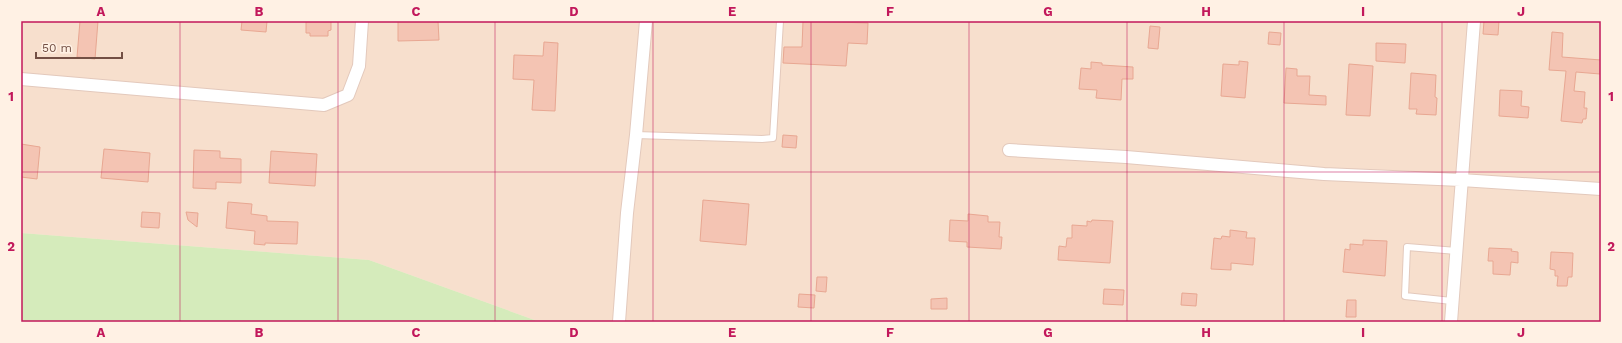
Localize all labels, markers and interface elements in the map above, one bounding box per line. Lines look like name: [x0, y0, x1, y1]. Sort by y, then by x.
text: A: [97, 4, 106, 19]
text: B: [255, 4, 264, 19]
text: C: [412, 4, 421, 19]
text: D: [569, 4, 579, 19]
text: E: [728, 4, 736, 19]
text: F: [886, 4, 894, 19]
text: G: [1043, 4, 1053, 19]
text: H: [1201, 4, 1211, 19]
text: I: [1361, 4, 1365, 19]
text: J: [1517, 4, 1525, 19]
scale bar: [36, 34, 122, 60]
text: 50 m: [42, 41, 72, 55]
text: 1: [8, 89, 14, 104]
text: 1: [1608, 89, 1614, 104]
text: 2: [7, 239, 15, 254]
text: 2: [1607, 239, 1615, 254]
text: A: [97, 325, 106, 340]
text: B: [255, 325, 264, 340]
text: C: [412, 325, 421, 340]
text: D: [569, 325, 579, 340]
text: E: [728, 325, 736, 340]
text: F: [886, 325, 894, 340]
text: G: [1043, 325, 1053, 340]
text: H: [1201, 325, 1211, 340]
text: I: [1361, 325, 1365, 340]
text: J: [1517, 325, 1525, 340]

